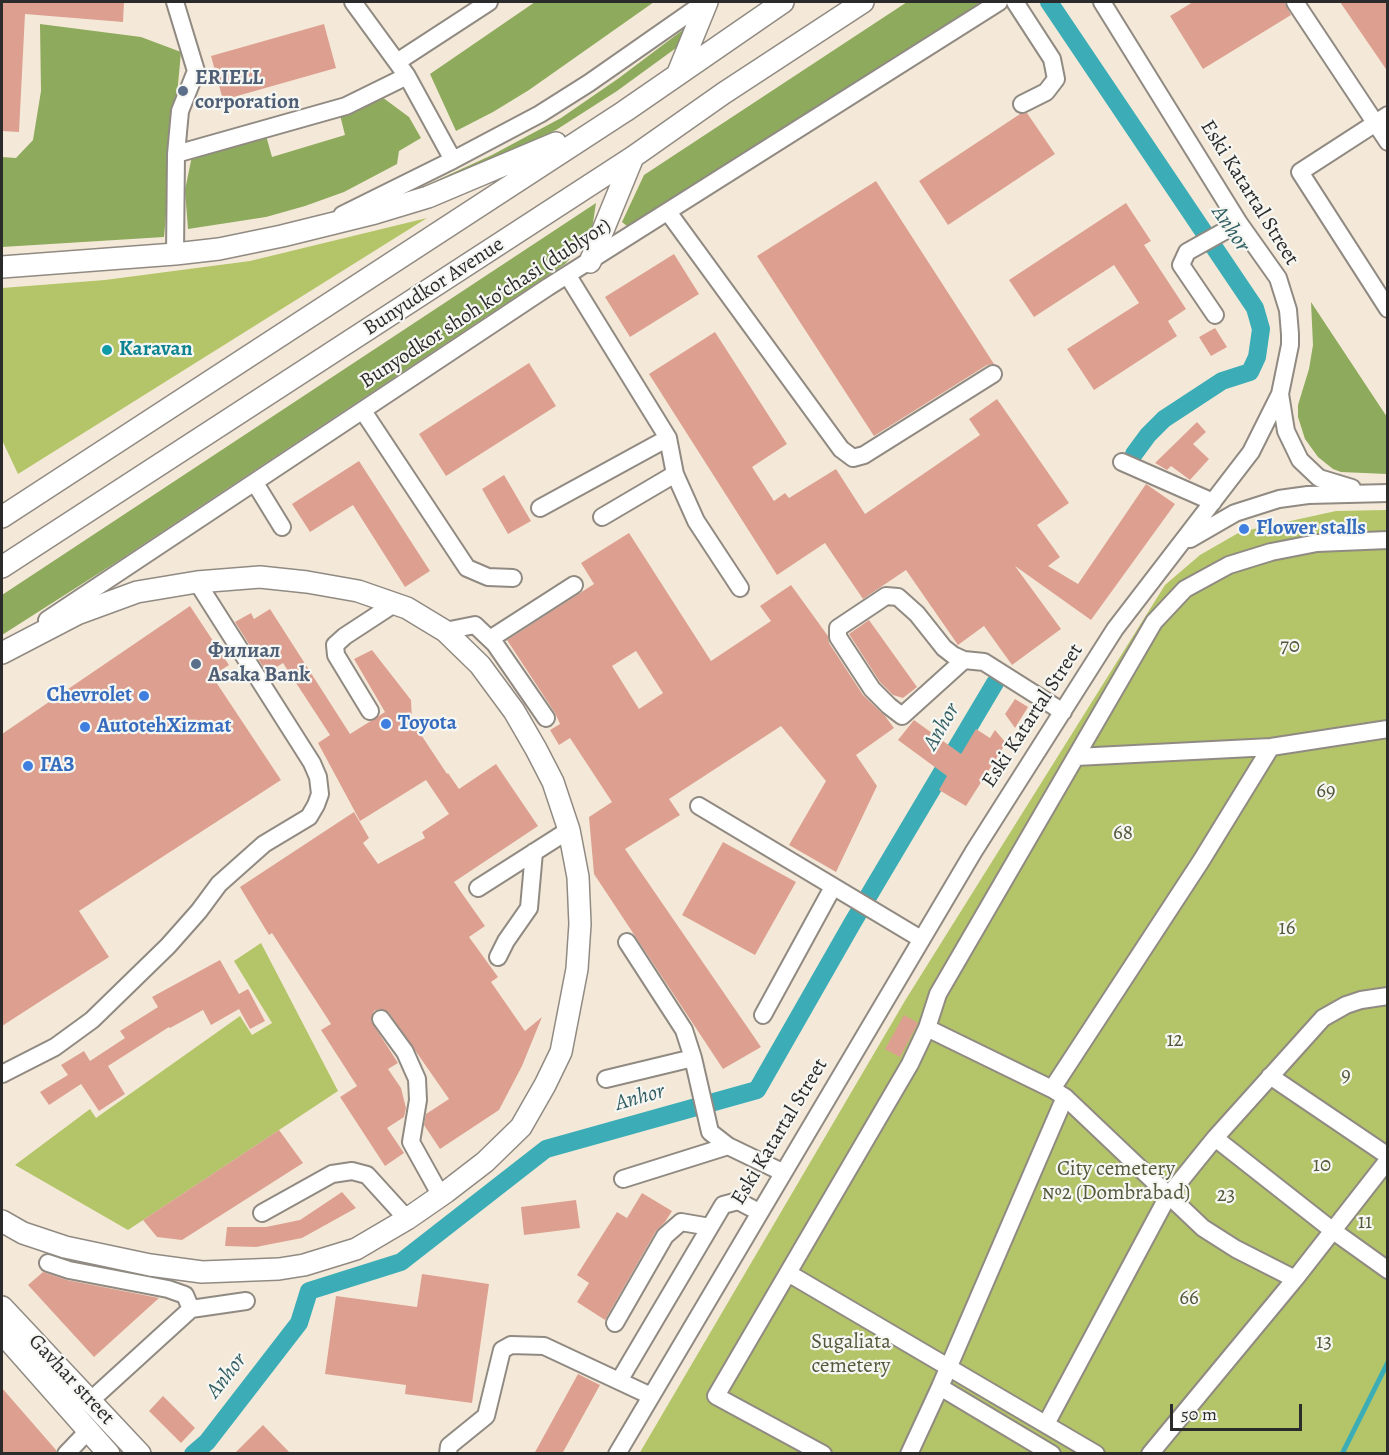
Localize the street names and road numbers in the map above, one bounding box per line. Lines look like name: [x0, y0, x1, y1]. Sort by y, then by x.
street label: Eski Katartal Street: [1194, 116, 1304, 270]
street label: Bunyodkor shoh koʻchasi (dublyor): [356, 213, 616, 395]
street label: Bunyudkor Avenue: [359, 232, 509, 342]
street label: Eski Katartal Street: [977, 639, 1089, 793]
street label: Eski Katartal Street: [726, 1054, 834, 1210]
street label: Gavhar street: [23, 1329, 119, 1431]

